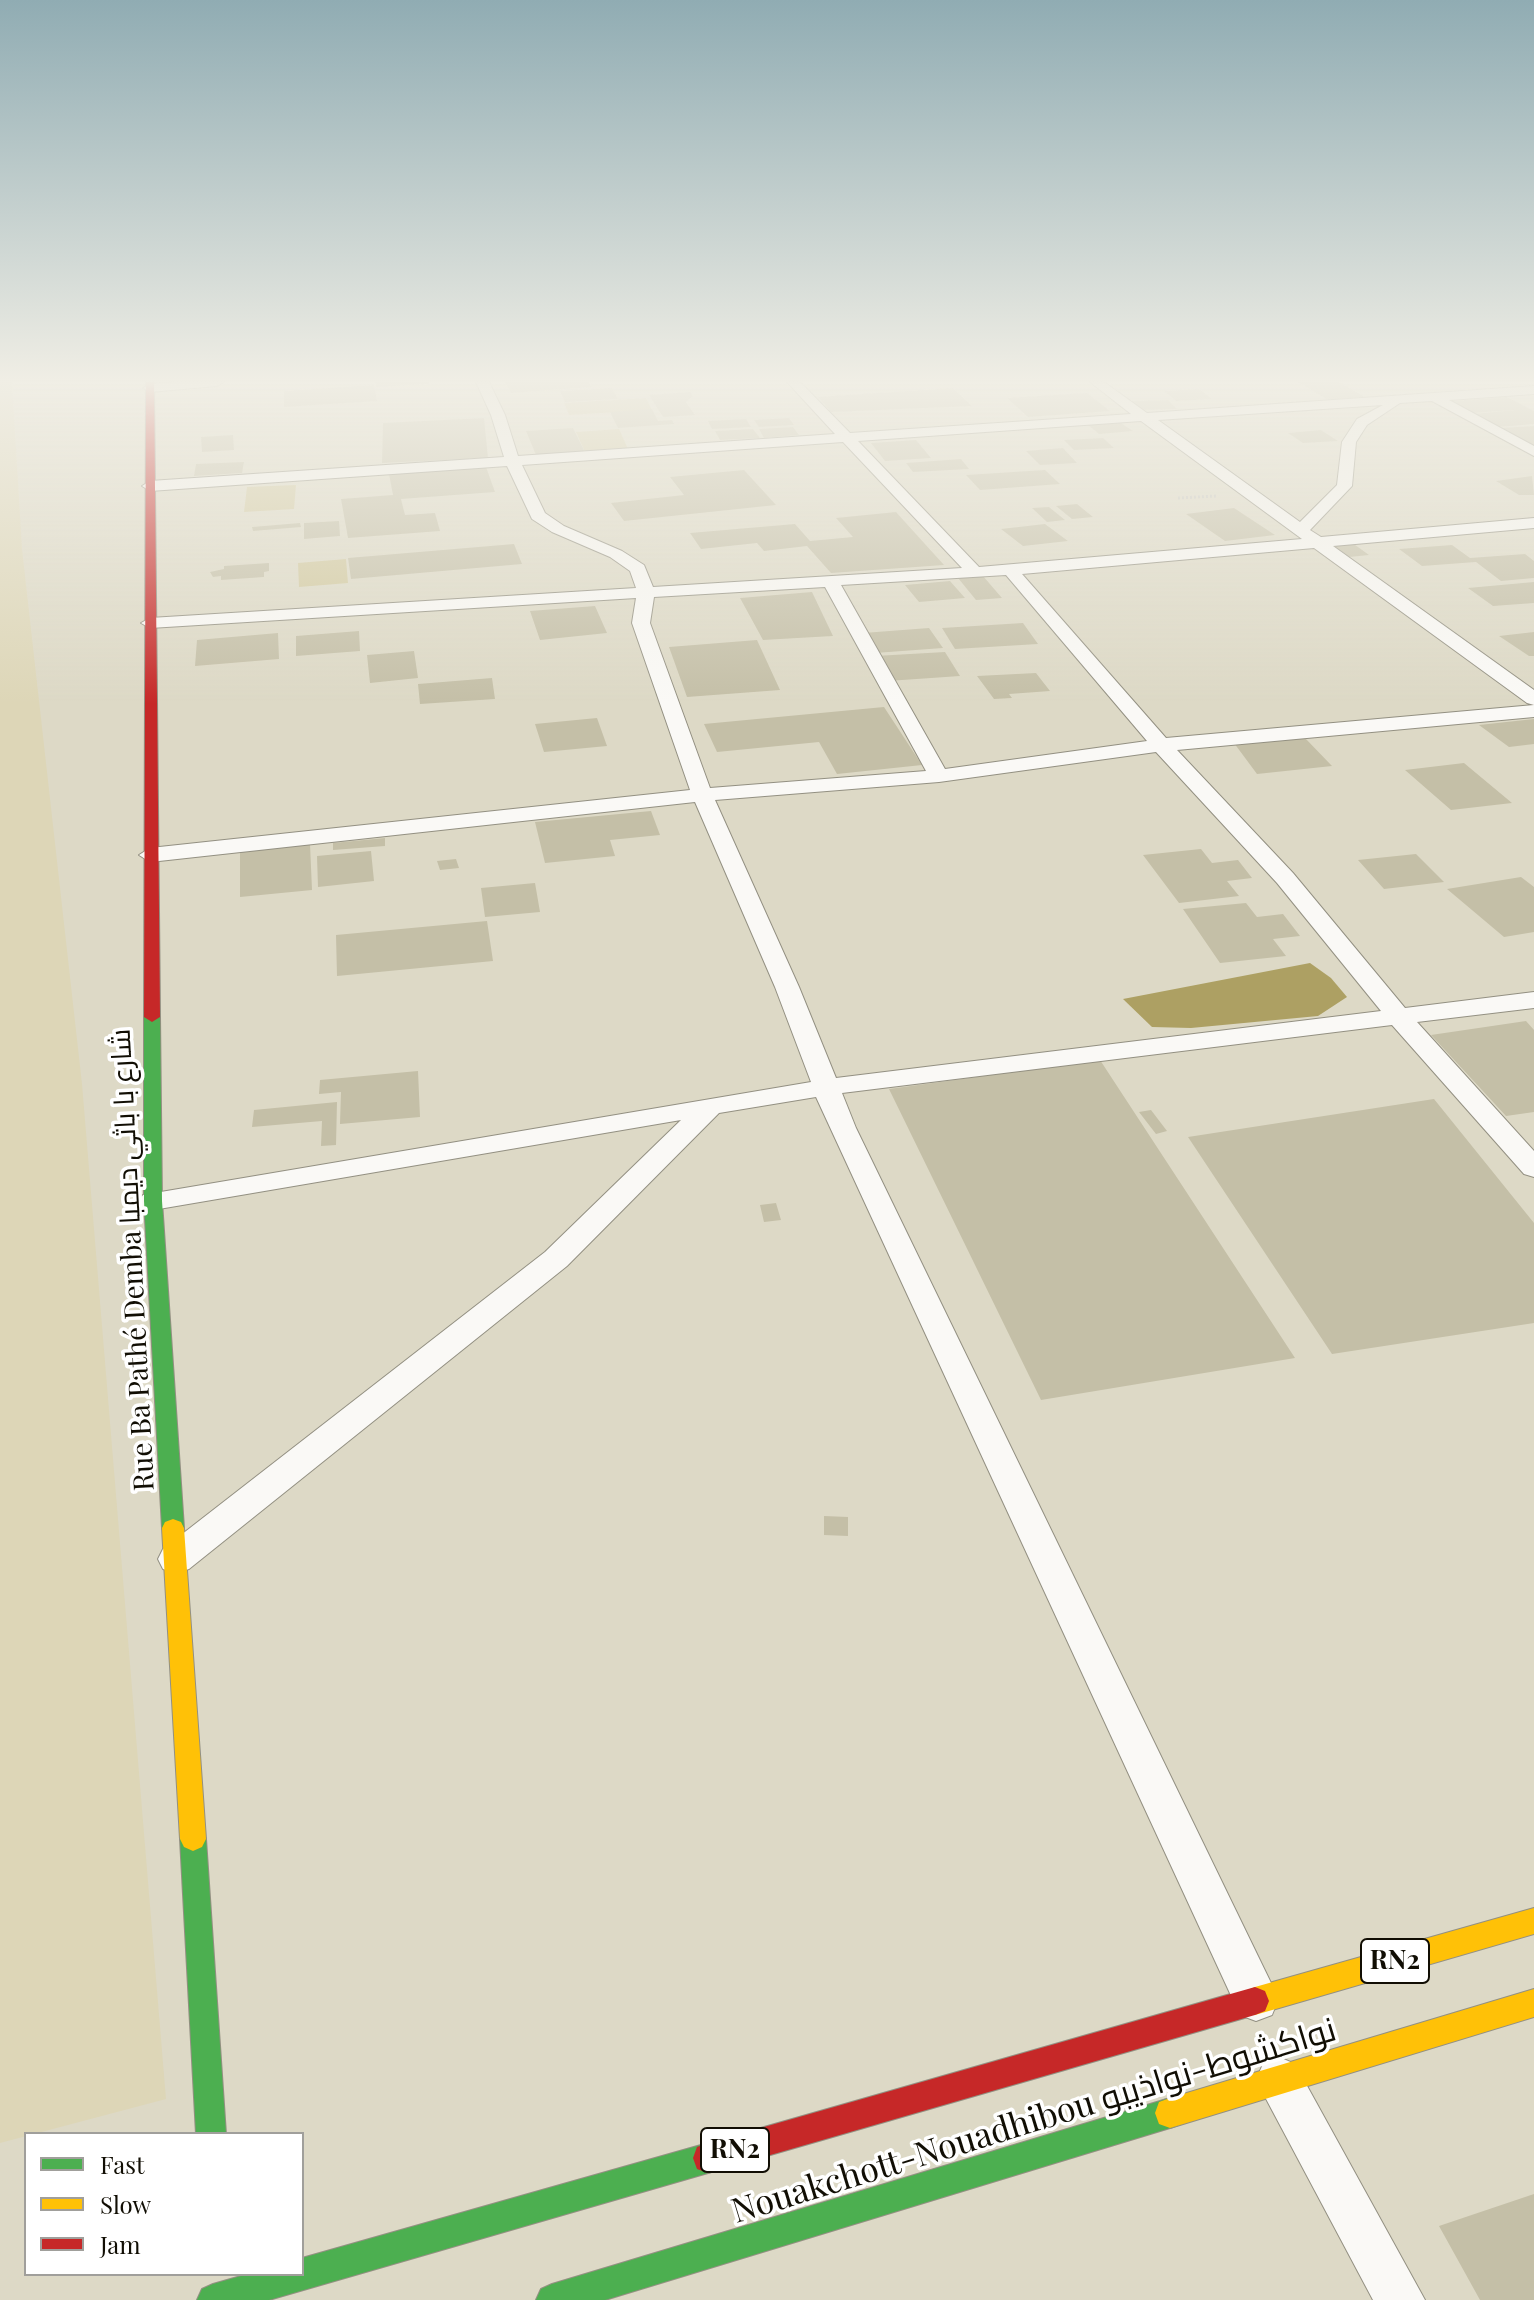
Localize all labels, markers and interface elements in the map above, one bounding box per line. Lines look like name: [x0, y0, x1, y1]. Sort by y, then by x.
street label: Rue Ba Pathé Demba شارع با باثي ديمبا: [104, 1028, 162, 1492]
road number: RN2: [1361, 1939, 1429, 1983]
street label: Nouakchott-Nouadhibou نواكشوط-نواذيبو: [727, 2009, 1341, 2233]
road number: RN2: [701, 2128, 769, 2172]
legend: [24, 2132, 304, 2276]
text: Fast: [100, 2148, 145, 2180]
text: Slow: [100, 2188, 151, 2220]
text: Jam: [100, 2228, 141, 2260]

